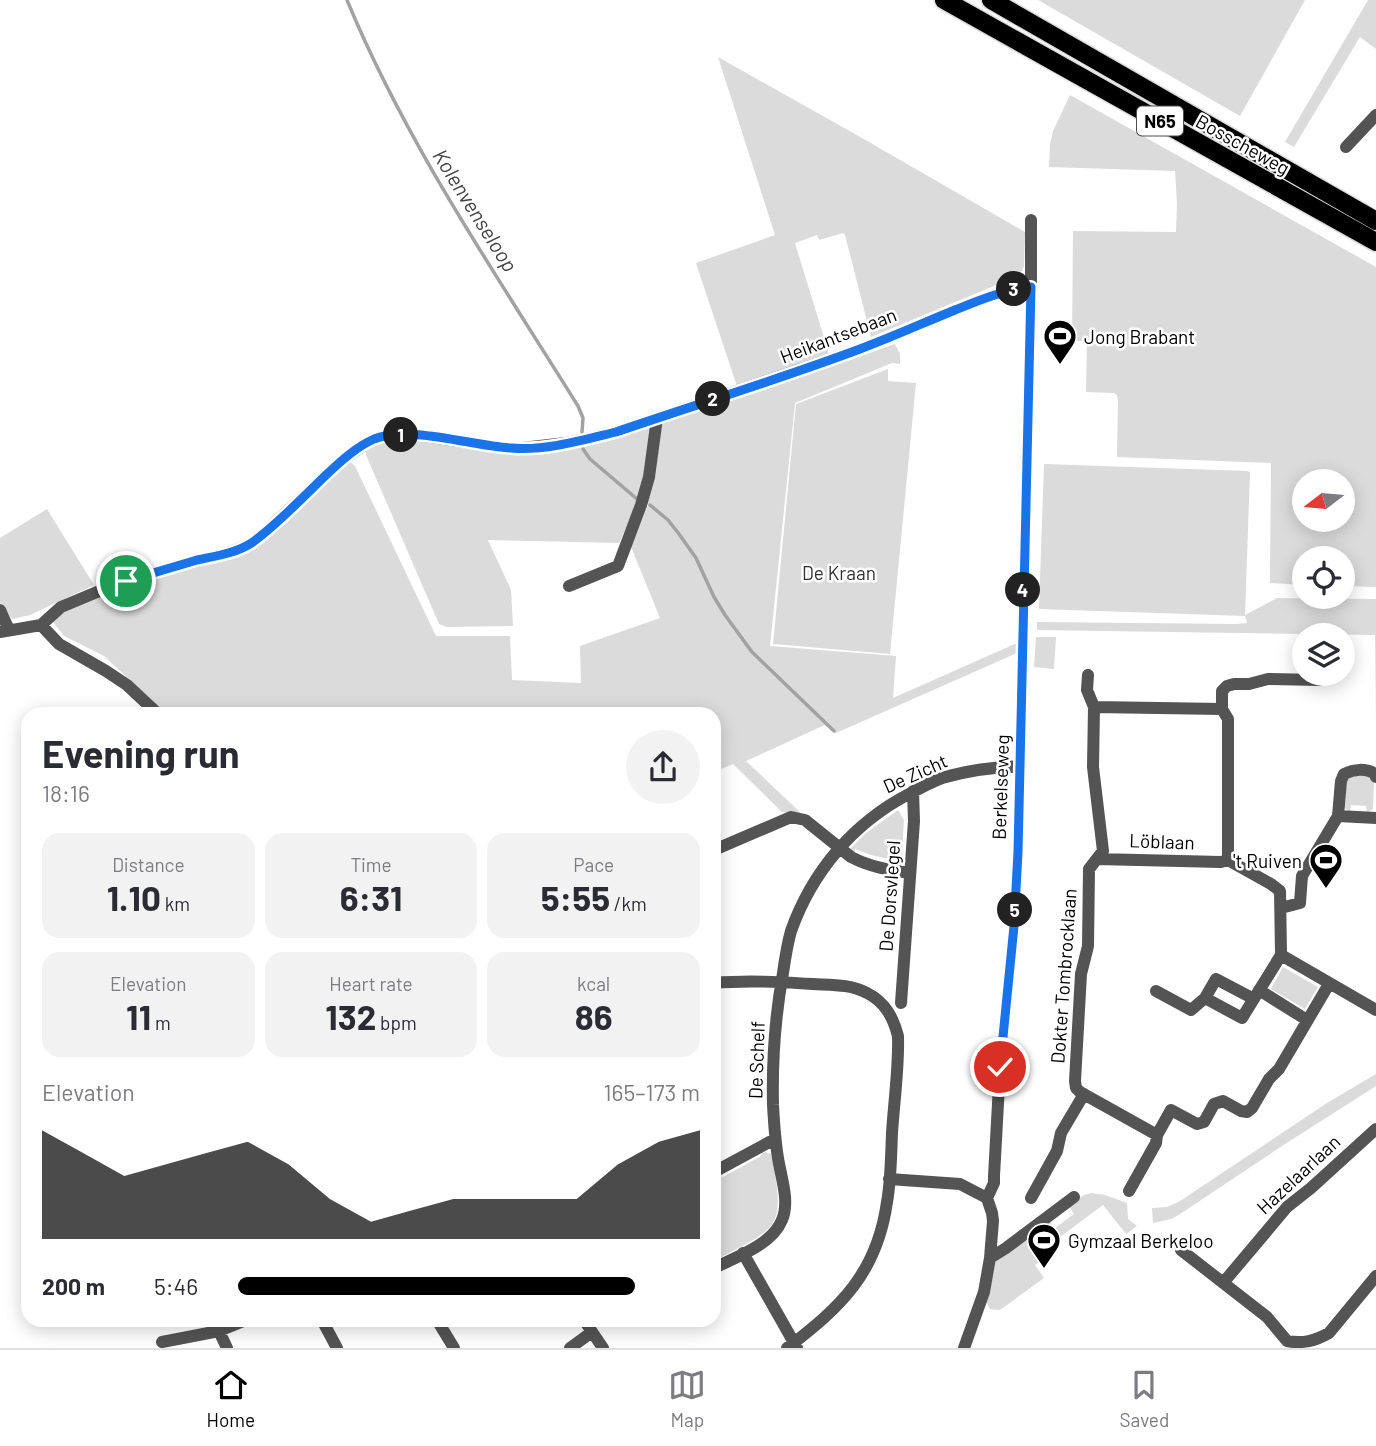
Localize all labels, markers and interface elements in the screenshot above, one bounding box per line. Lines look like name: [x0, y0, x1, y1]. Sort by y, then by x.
road number: N65: [1137, 106, 1183, 136]
street label: Bosscheweg: [1192, 109, 1294, 179]
water label: Kolenvenseloop: [428, 144, 524, 276]
pin: 3: [996, 272, 1032, 306]
text: 3: [1008, 277, 1019, 300]
street label: Heikantsebaan: [777, 302, 899, 368]
sports icon: Jong Brabant: [1041, 317, 1079, 366]
place label: Jong Brabant: [1084, 325, 1195, 348]
pin: 2: [696, 382, 730, 416]
text: 2: [707, 387, 718, 410]
pin: 1: [384, 418, 418, 452]
text: 1: [397, 423, 404, 446]
north arrow: [1292, 469, 1354, 532]
map controls: [1292, 469, 1355, 686]
button: locate: [1292, 546, 1355, 609]
pin: [96, 551, 156, 611]
park label: De Kraan: [802, 561, 876, 584]
icon: arrive: [107, 562, 145, 600]
pin: 4: [1006, 572, 1040, 608]
text: 4: [1017, 578, 1028, 601]
button: layers: [1292, 623, 1355, 686]
text: Evening run: [42, 730, 240, 776]
button: share: [626, 730, 700, 804]
street label: Berkelseweg: [987, 734, 1013, 840]
street label: De Zicht: [879, 749, 951, 797]
text: 18:16: [42, 779, 90, 807]
street label: Löblaan: [1129, 828, 1195, 854]
street label: De Dorsvlegel: [874, 840, 904, 952]
sports icon: 't Ruiven: [1307, 841, 1345, 890]
place label: 't Ruiven: [1233, 849, 1302, 872]
text: Distance: [112, 853, 185, 876]
text: Time: [350, 853, 392, 876]
text: Pace: [573, 853, 614, 876]
text: 1.10: [107, 876, 161, 918]
text: 6:31: [340, 876, 402, 918]
text: 5:55: [541, 876, 610, 918]
street label: Dokter Tombrocklaan: [1045, 888, 1081, 1064]
text: km: [161, 892, 190, 915]
text: /km: [610, 892, 647, 915]
pin: 5: [998, 892, 1032, 928]
text: 5: [1009, 898, 1020, 921]
text: Elevation: [110, 972, 187, 995]
text: Heart rate: [329, 972, 413, 995]
text: kcal: [577, 972, 610, 995]
text: 11: [126, 995, 151, 1037]
text: 132: [325, 995, 376, 1037]
text: 86: [575, 995, 613, 1037]
text: m: [151, 1011, 171, 1034]
text: bpm: [376, 1011, 417, 1034]
street label: De Schelf: [743, 1021, 769, 1099]
pin: [970, 1037, 1030, 1097]
icon: check: [981, 1048, 1019, 1086]
text: Elevation: [42, 1078, 135, 1106]
text: 165–173 m: [604, 1078, 700, 1106]
street label: Hazelaarlaan: [1252, 1130, 1344, 1218]
sports icon: Gymzaal Berkeloo: [1025, 1221, 1063, 1270]
place label: Gymzaal Berkeloo: [1068, 1229, 1213, 1252]
text: 200 m: [42, 1272, 105, 1300]
text: 5:46: [154, 1272, 198, 1300]
tab: Home: [207, 1366, 255, 1431]
tab: Map: [668, 1366, 706, 1431]
tab: Saved: [1120, 1366, 1169, 1431]

